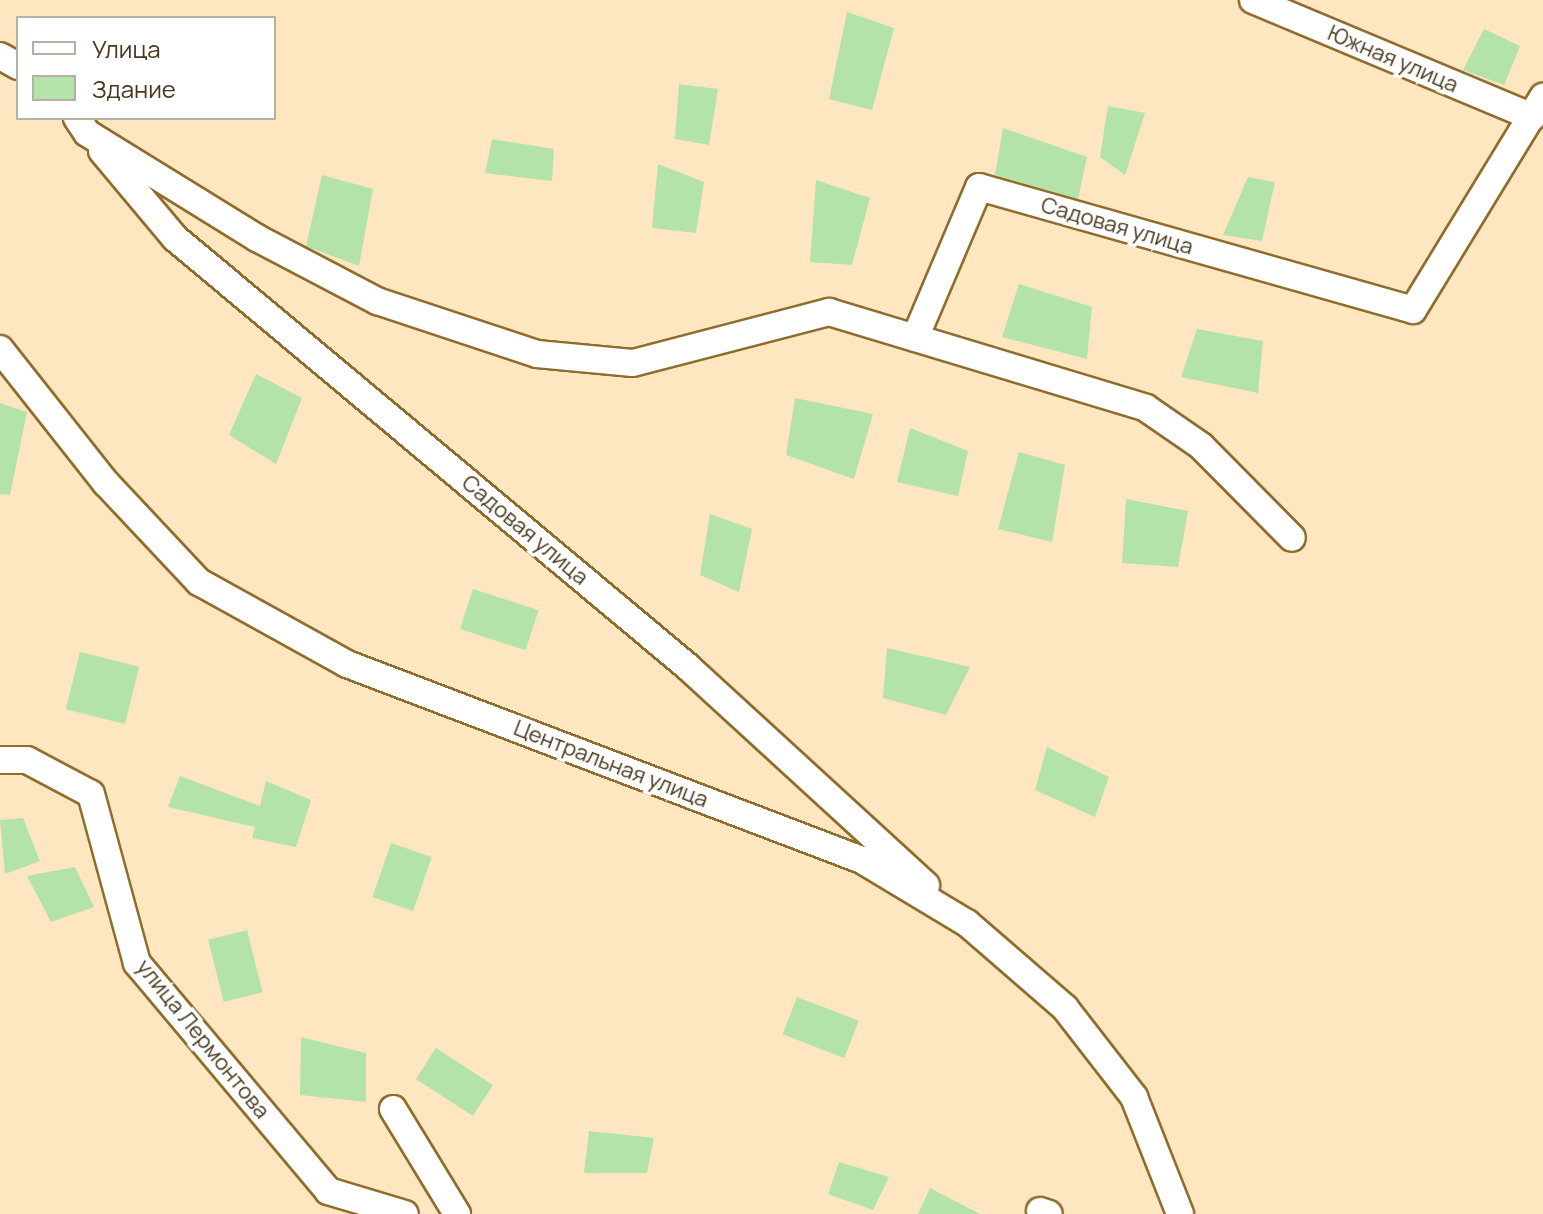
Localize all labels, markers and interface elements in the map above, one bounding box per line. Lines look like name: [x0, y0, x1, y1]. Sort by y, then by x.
legend: [16, 16, 276, 120]
street label: Южная улица: [1324, 20, 1462, 98]
text: Улица: [92, 32, 161, 65]
text: Здание: [92, 72, 176, 105]
street label: Садовая улица: [1038, 192, 1196, 260]
street label: Садовая улица: [456, 469, 594, 591]
street label: Центральная улица: [510, 715, 712, 813]
street label: улица Лермонтова: [131, 954, 275, 1124]

